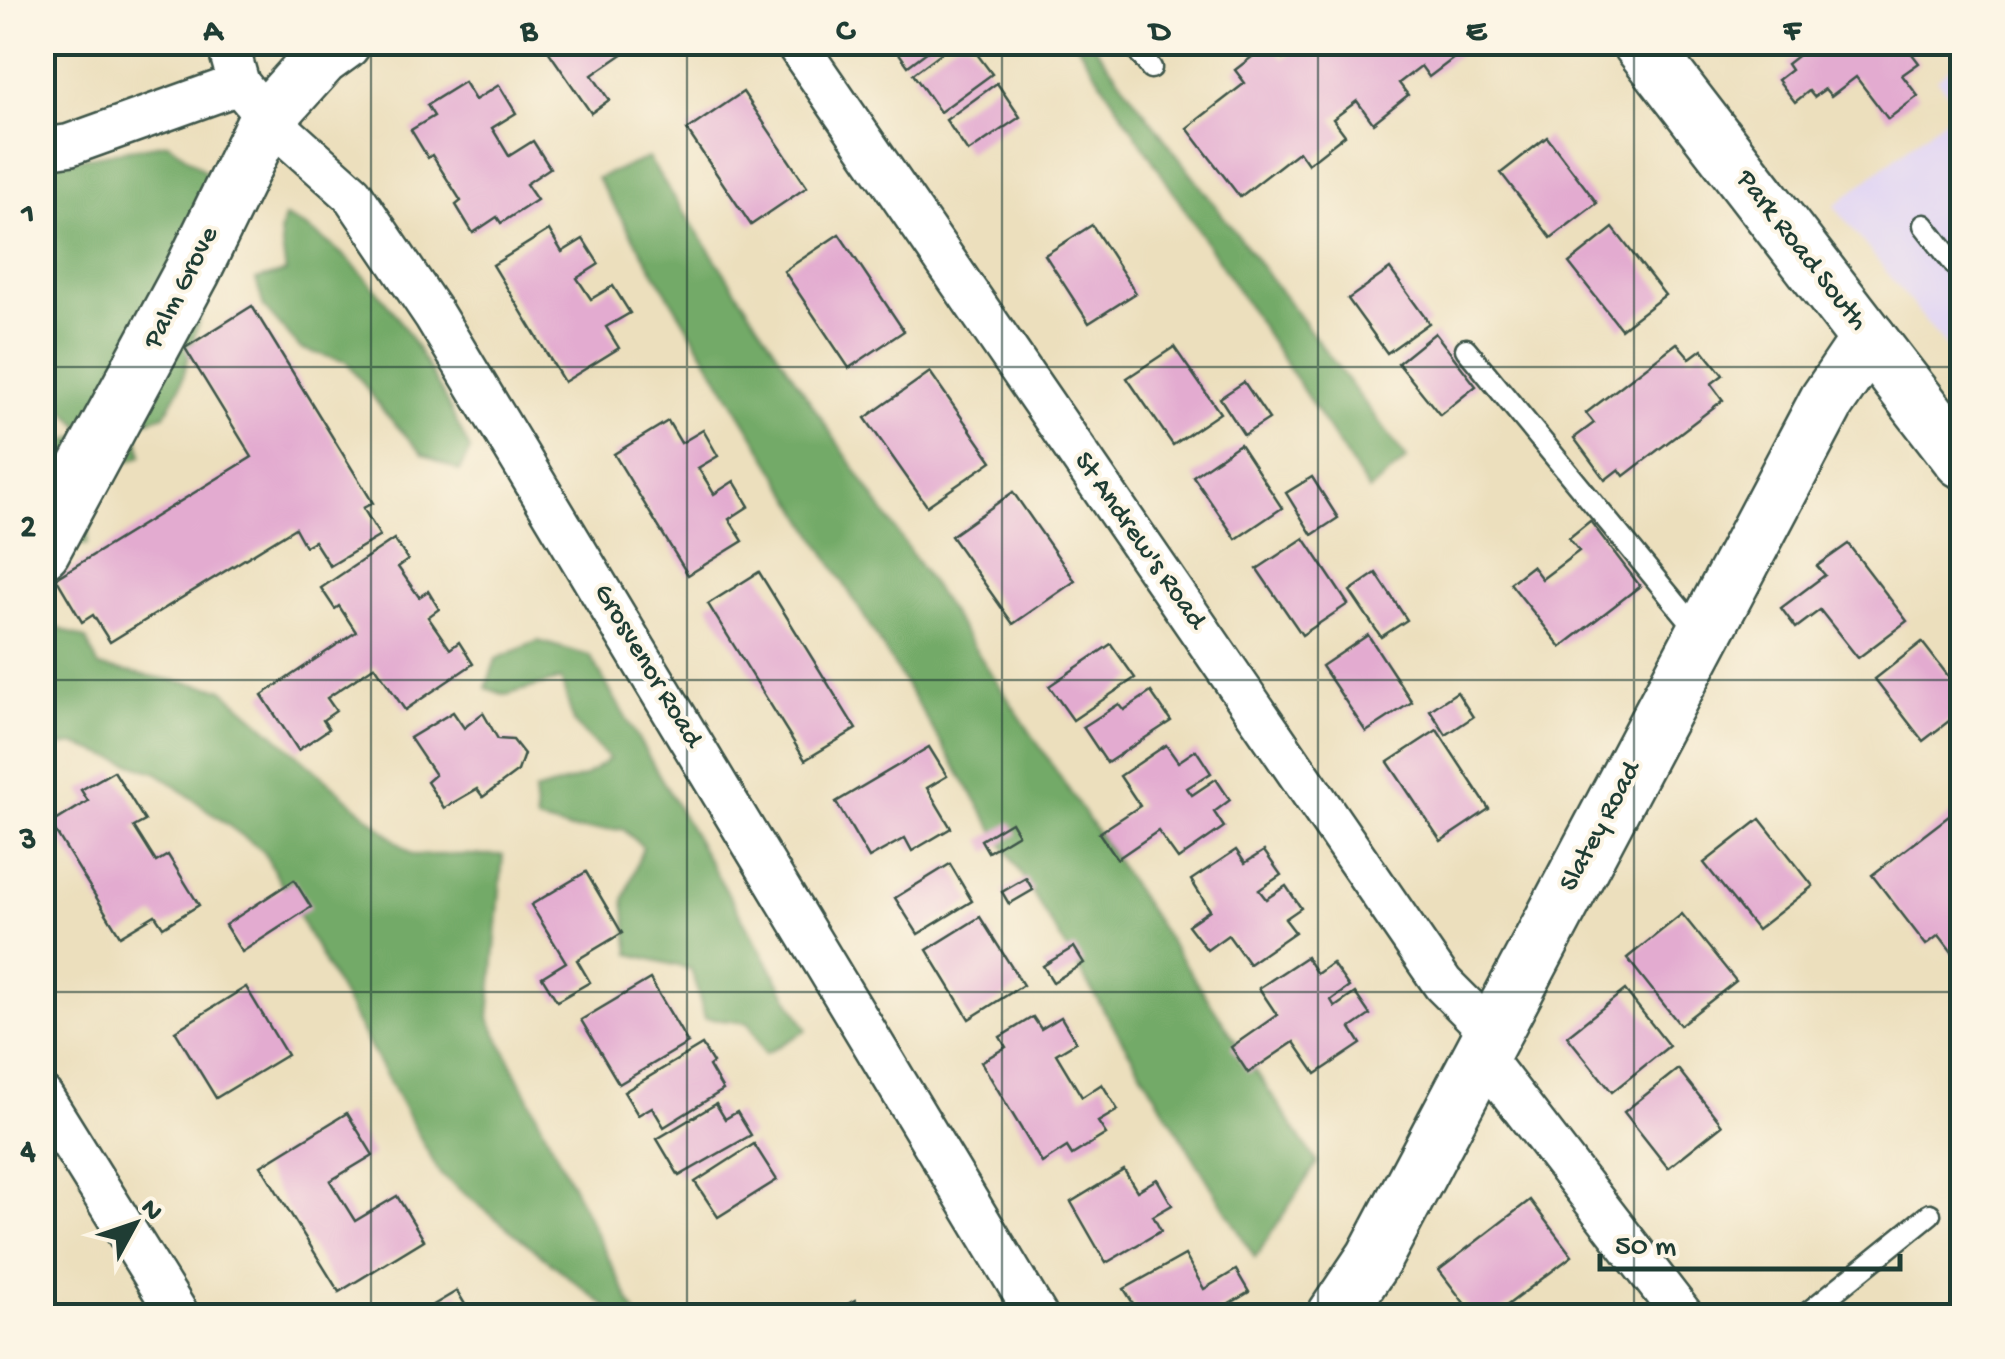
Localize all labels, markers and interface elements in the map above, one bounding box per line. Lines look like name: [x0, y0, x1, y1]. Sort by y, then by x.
text: A: [203, 14, 225, 52]
text: B: [520, 14, 539, 52]
text: C: [836, 14, 856, 52]
text: D: [1147, 14, 1172, 52]
text: E: [1466, 14, 1488, 52]
text: F: [1783, 14, 1803, 52]
street label: Park Road South: [1727, 163, 1874, 338]
text: 1: [21, 197, 34, 235]
street label: Palm Grove: [137, 221, 227, 355]
street label: St Andrew's Road: [1066, 446, 1214, 638]
text: 2: [20, 510, 36, 548]
street label: Grosvenor Road: [585, 578, 710, 756]
street label: Slatey Road: [1553, 754, 1650, 898]
text: 3: [19, 822, 36, 860]
text: 4: [19, 1134, 36, 1172]
north arrow: [85, 1174, 185, 1274]
text: N: [132, 1193, 169, 1228]
scale bar: [1600, 1209, 1900, 1271]
text: 50 m: [1615, 1231, 1676, 1266]

